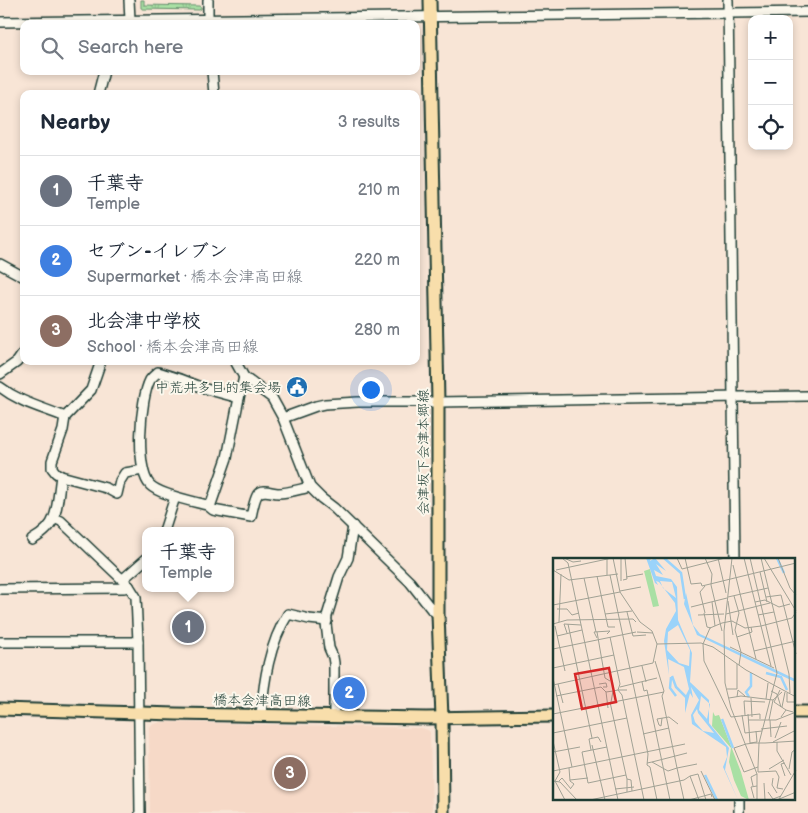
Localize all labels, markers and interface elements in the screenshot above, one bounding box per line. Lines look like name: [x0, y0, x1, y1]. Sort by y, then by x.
map controls: [748, 15, 793, 150]
button: +: [748, 15, 793, 60]
search box: [20, 20, 420, 75]
icon: search: [38, 34, 66, 62]
text: Search here: [78, 36, 183, 59]
button: −: [748, 60, 793, 105]
button: locate: [748, 105, 793, 150]
text: Nearby: [40, 110, 110, 135]
text: 3 results: [338, 113, 400, 132]
text: 千葉寺: [87, 172, 144, 195]
text: 1: [53, 181, 59, 200]
text: 210 m: [358, 181, 400, 200]
text: Temple: [87, 195, 140, 214]
text: セブン-イレブン: [87, 240, 228, 263]
text: 2: [51, 251, 61, 270]
text: 220 m: [354, 251, 400, 270]
text: Supermarket · 橋本会津高田線: [87, 268, 303, 287]
text: 北会津中学校: [87, 310, 201, 333]
text: 3: [51, 321, 61, 340]
text: 280 m: [354, 321, 400, 340]
text: School · 橋本会津高田線: [87, 338, 258, 357]
public building icon: 中荒井多目的集会場: [285, 375, 309, 399]
your location: [358, 377, 384, 403]
place label: 中荒井多目的集会場: [155, 379, 281, 396]
street label: 会津坂下会津本郷線: [415, 389, 432, 515]
popup: [142, 527, 234, 592]
text: 千葉寺: [159, 541, 217, 564]
inset map: [553, 558, 796, 800]
text: Temple: [159, 564, 212, 583]
pin: 1: [172, 608, 204, 646]
pin: 2: [333, 674, 365, 712]
street label: 橋本会津高田線: [213, 691, 311, 710]
pin: 3: [274, 754, 306, 792]

